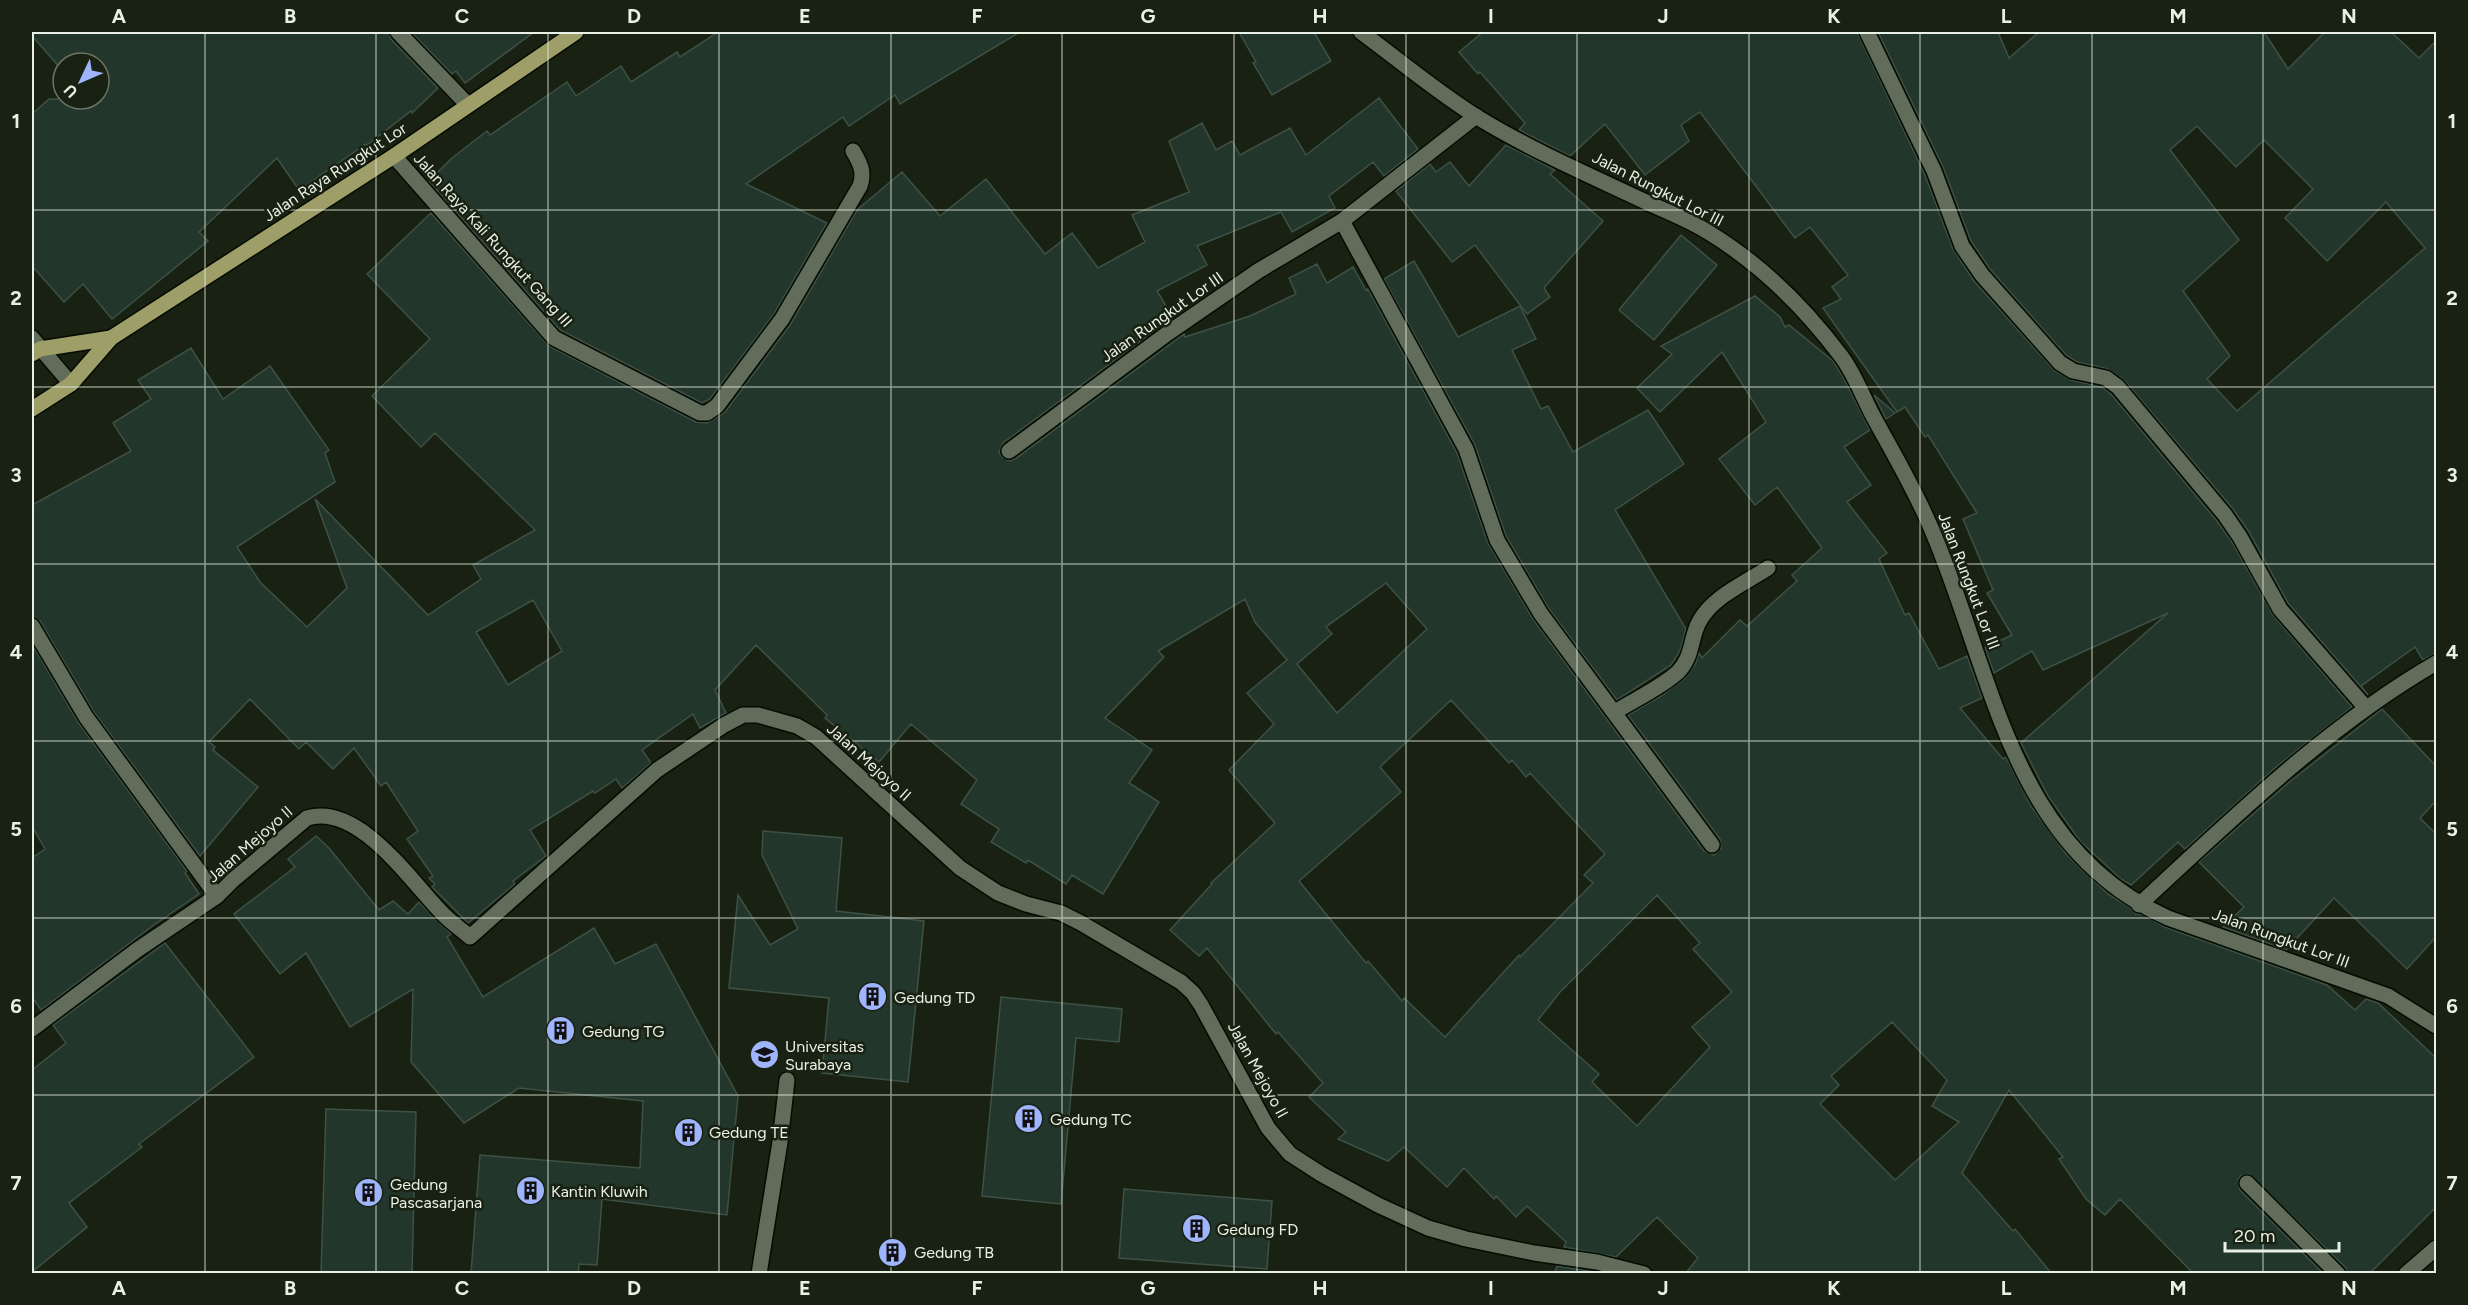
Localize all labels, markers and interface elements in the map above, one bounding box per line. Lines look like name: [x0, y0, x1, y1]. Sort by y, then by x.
text: A: [112, 4, 127, 28]
text: B: [284, 4, 296, 28]
text: C: [455, 4, 469, 28]
text: D: [627, 4, 641, 28]
text: E: [799, 4, 811, 28]
text: F: [971, 4, 983, 28]
text: G: [1141, 4, 1156, 28]
text: H: [1313, 4, 1328, 28]
text: I: [1488, 4, 1494, 28]
text: J: [1657, 4, 1669, 28]
text: K: [1827, 4, 1841, 28]
text: L: [2001, 4, 2012, 28]
text: M: [2169, 4, 2187, 28]
text: N: [2341, 4, 2357, 28]
north arrow: [51, 51, 111, 111]
text: U: [60, 80, 81, 102]
text: 1: [12, 109, 20, 133]
text: 1: [2448, 109, 2456, 133]
street label: Jalan Raya Rungkut Lor: [260, 118, 410, 225]
street label: Jalan Rungkut Lor III: [1589, 148, 1727, 230]
street label: Jalan Raya Kali Rungkut Gang III: [410, 149, 576, 331]
street label: Jalan Rungkut Lor III: [1097, 268, 1227, 366]
text: 2: [10, 286, 22, 310]
text: 2: [2446, 286, 2458, 310]
text: 3: [10, 463, 22, 487]
text: 3: [2446, 463, 2458, 487]
street label: Jalan Rungkut Lor III: [1934, 510, 2004, 652]
text: 4: [10, 640, 23, 664]
text: 4: [2446, 640, 2459, 664]
street label: Jalan Mejoyo II: [823, 719, 915, 805]
street label: Jalan Mejoyo II: [203, 802, 297, 886]
text: 5: [10, 817, 22, 841]
text: 5: [2446, 817, 2458, 841]
street label: Jalan Rungkut Lor III: [2210, 904, 2352, 972]
building icon: Gedung TD: [857, 981, 889, 1013]
place label: Gedung TD: [894, 988, 975, 1007]
text: 6: [10, 994, 22, 1018]
text: 6: [2446, 994, 2458, 1018]
building icon: Gedung TG: [545, 1015, 577, 1047]
street label: Jalan Mejoyo II: [1224, 1019, 1292, 1121]
place label: Gedung TG: [582, 1022, 664, 1041]
place label: Universitas Surabaya: [785, 1037, 864, 1074]
school or university icon: Universitas Surabaya: [748, 1039, 780, 1071]
building icon: Gedung TC: [1013, 1103, 1045, 1135]
place label: Gedung TC: [1050, 1110, 1132, 1129]
building icon: Gedung TE: [672, 1116, 704, 1148]
place label: Gedung TE: [709, 1123, 789, 1142]
text: 7: [10, 1171, 22, 1195]
text: 7: [2446, 1171, 2458, 1195]
place label: Gedung Pascasarjana: [390, 1175, 482, 1212]
building icon: Kantin Kluwih: [514, 1175, 546, 1207]
building icon: Gedung Pascasarjana: [353, 1177, 385, 1209]
place label: Kantin Kluwih: [551, 1182, 648, 1201]
building icon: Gedung FD: [1180, 1213, 1212, 1245]
scale bar: [2225, 1215, 2339, 1253]
place label: Gedung FD: [1217, 1220, 1298, 1239]
text: 20 m: [2234, 1225, 2275, 1247]
building icon: Gedung TB: [877, 1236, 909, 1268]
place label: Gedung TB: [914, 1243, 994, 1262]
text: A: [112, 1276, 127, 1300]
text: B: [284, 1276, 296, 1300]
text: C: [455, 1276, 469, 1300]
text: D: [627, 1276, 641, 1300]
text: E: [799, 1276, 811, 1300]
text: F: [971, 1276, 983, 1300]
text: G: [1141, 1276, 1156, 1300]
text: H: [1313, 1276, 1328, 1300]
text: I: [1488, 1276, 1494, 1300]
text: J: [1657, 1276, 1669, 1300]
text: K: [1827, 1276, 1841, 1300]
text: L: [2001, 1276, 2012, 1300]
text: M: [2169, 1276, 2187, 1300]
text: N: [2341, 1276, 2357, 1300]

